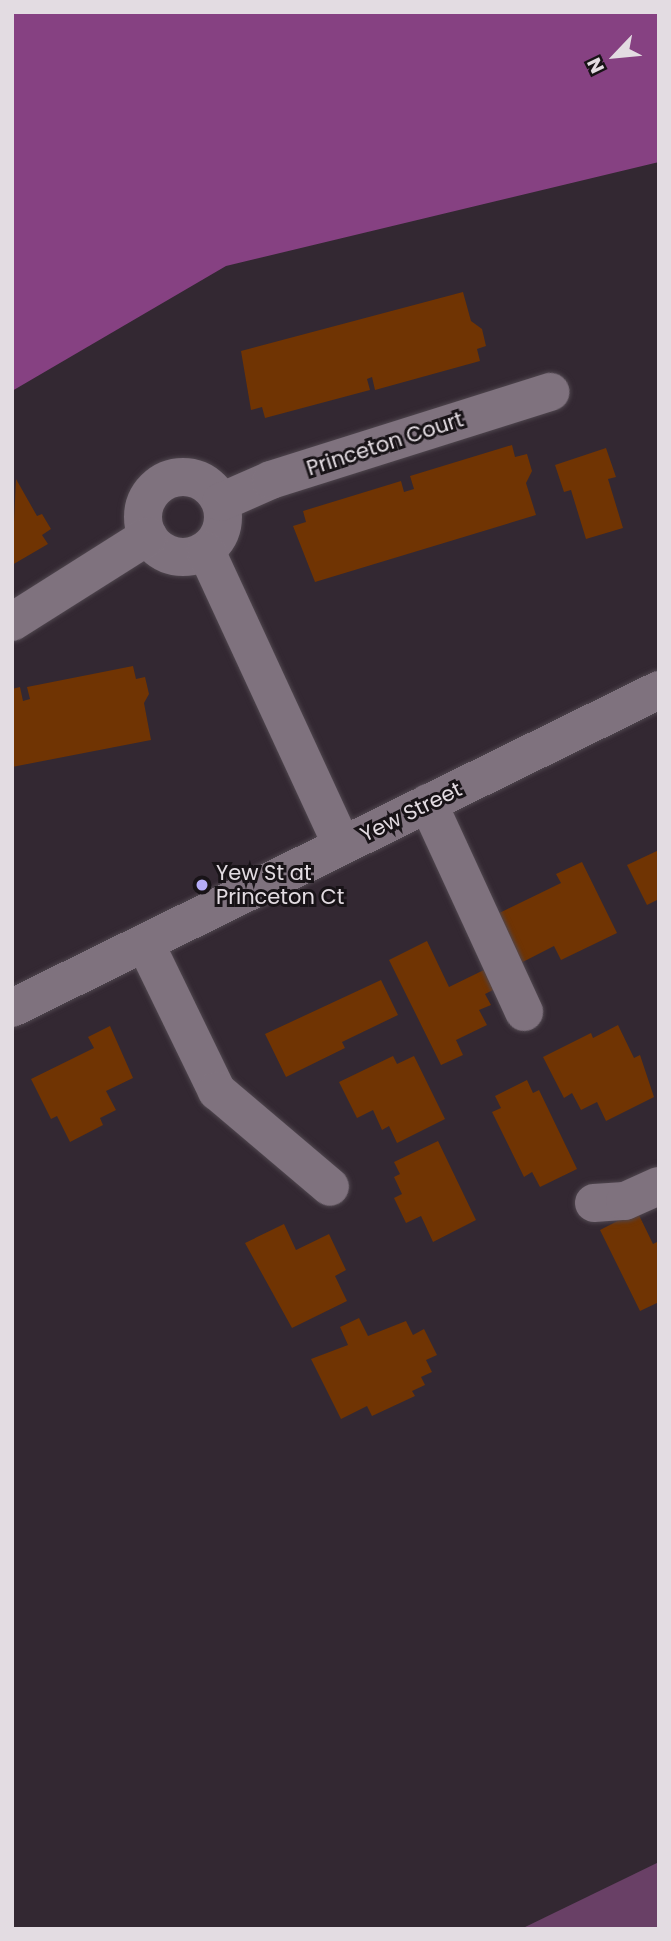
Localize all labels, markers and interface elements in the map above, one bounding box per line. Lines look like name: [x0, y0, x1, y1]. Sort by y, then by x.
north arrow: [580, 21, 650, 91]
text: N: [580, 53, 611, 78]
street label: Princeton Court: [304, 407, 466, 481]
street label: Yew Street: [356, 777, 466, 847]
place label: Yew St at Princeton Ct: [216, 860, 344, 910]
marker: Yew St at Princeton Ct: [194, 877, 210, 893]

